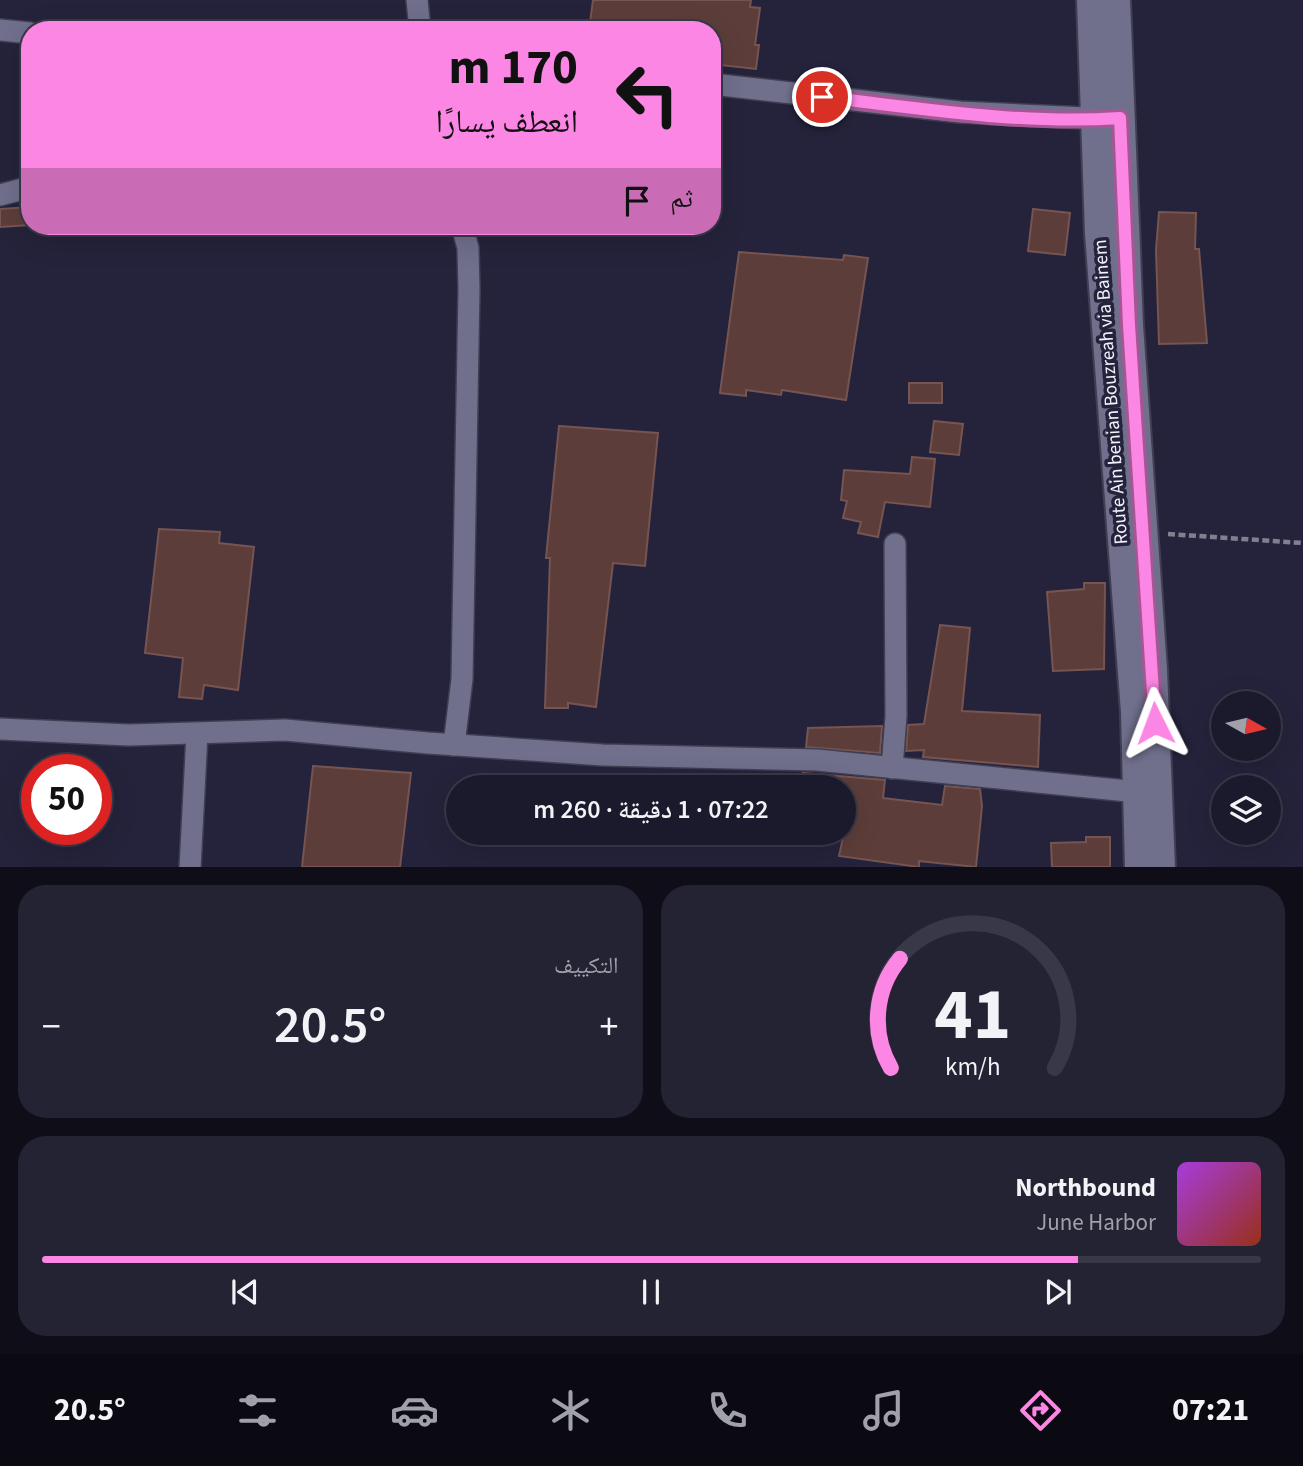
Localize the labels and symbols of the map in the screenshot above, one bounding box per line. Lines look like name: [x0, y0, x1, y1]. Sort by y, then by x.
pin: [792, 67, 852, 127]
street label: Route Ain benian Bouzreah via Bainem: [1087, 239, 1135, 545]
position arrow: [1118, 686, 1192, 760]
north arrow: [1211, 691, 1281, 761]
speed limit sign: 50: [21, 754, 112, 845]

